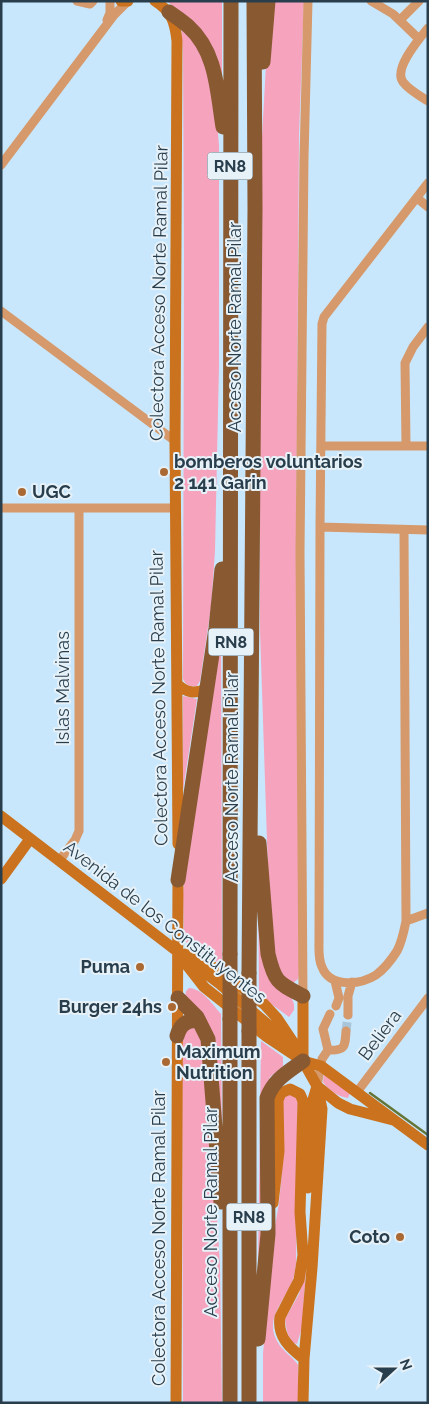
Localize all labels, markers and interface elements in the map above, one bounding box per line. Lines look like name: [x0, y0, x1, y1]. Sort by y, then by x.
street label: Colectora Acceso Norte Ramal Pilar: [145, 144, 172, 441]
road number: RN8: [208, 153, 252, 180]
street label: Acceso Norte Ramal Pilar: [224, 221, 245, 432]
place label: bomberos voluntarios 2 141 Garin: [174, 451, 363, 493]
marker: bomberos voluntarios 2 141 Garin: [158, 466, 170, 478]
place label: UGC: [32, 481, 71, 502]
marker: UGC: [16, 486, 28, 498]
street label: Colectora Acceso Norte Ramal Pilar: [145, 549, 172, 846]
road number: RN8: [208, 628, 254, 656]
street label: Islas Malvinas: [52, 631, 73, 745]
street label: Acceso Norte Ramal Pilar: [221, 671, 242, 882]
street label: Avenida de los Constituyentes: [60, 836, 271, 1007]
place label: Puma: [81, 956, 130, 977]
marker: Puma: [134, 961, 146, 973]
place label: Burger 24hs: [59, 996, 162, 1017]
marker: Burger 24hs: [166, 1001, 178, 1013]
street label: Beliera: [354, 1005, 405, 1064]
place label: Maximum Nutrition: [176, 1041, 261, 1083]
marker: Maximum Nutrition: [160, 1056, 172, 1068]
street label: Colectora Acceso Norte Ramal Pilar: [148, 1089, 169, 1386]
street label: Acceso Norte Ramal Pilar: [200, 1106, 221, 1317]
road number: RN8: [226, 1204, 272, 1230]
place label: Coto: [349, 1226, 390, 1247]
marker: Coto: [394, 1231, 406, 1243]
north arrow: [369, 1344, 419, 1394]
text: N: [397, 1356, 416, 1372]

